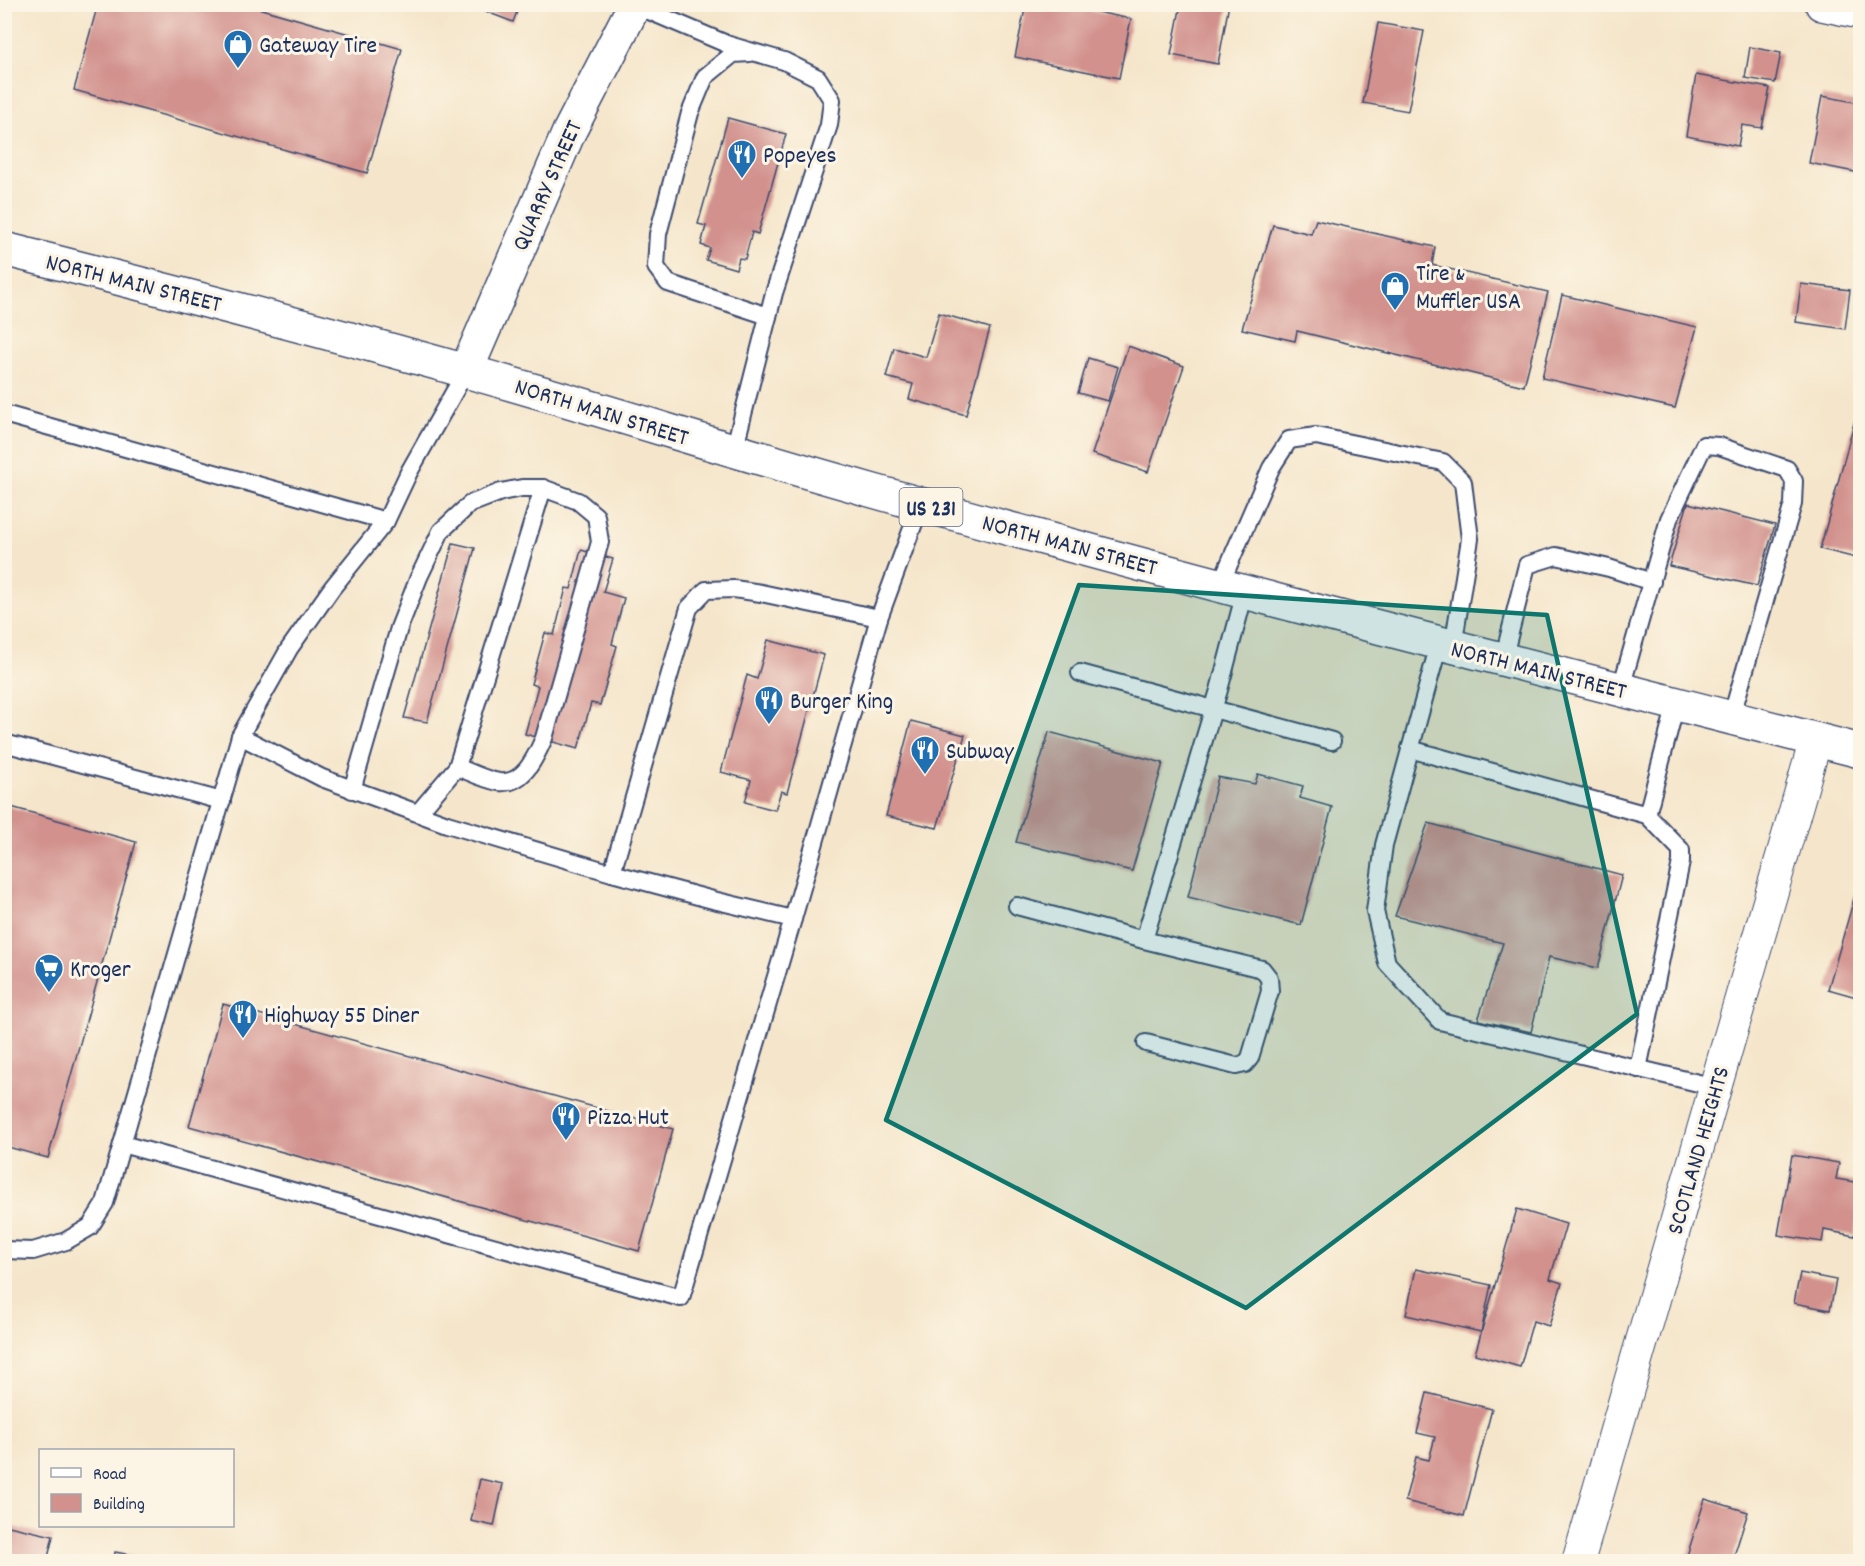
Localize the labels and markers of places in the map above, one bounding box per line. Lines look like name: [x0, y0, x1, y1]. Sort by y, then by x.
shop icon: Gateway Tire: [222, 28, 254, 70]
place label: Gateway Tire: [259, 30, 377, 64]
restaurant icon: Popeyes: [726, 138, 758, 180]
place label: Popeyes: [763, 140, 837, 174]
place label: Tire & Muffler USA: [1416, 258, 1521, 320]
shop icon: Tire & Muffler USA: [1379, 270, 1411, 312]
restaurant icon: Burger King: [753, 684, 785, 726]
place label: Burger King: [790, 686, 893, 720]
restaurant icon: Subway: [909, 734, 941, 776]
place label: Subway: [946, 736, 1015, 770]
supermarket icon: Kroger: [33, 952, 65, 994]
place label: Kroger: [70, 954, 131, 988]
restaurant icon: Highway 55 Diner: [227, 998, 259, 1040]
place label: Highway 55 Diner: [264, 1000, 419, 1034]
restaurant icon: Pizza Hut: [550, 1100, 582, 1142]
place label: Pizza Hut: [587, 1102, 669, 1136]

